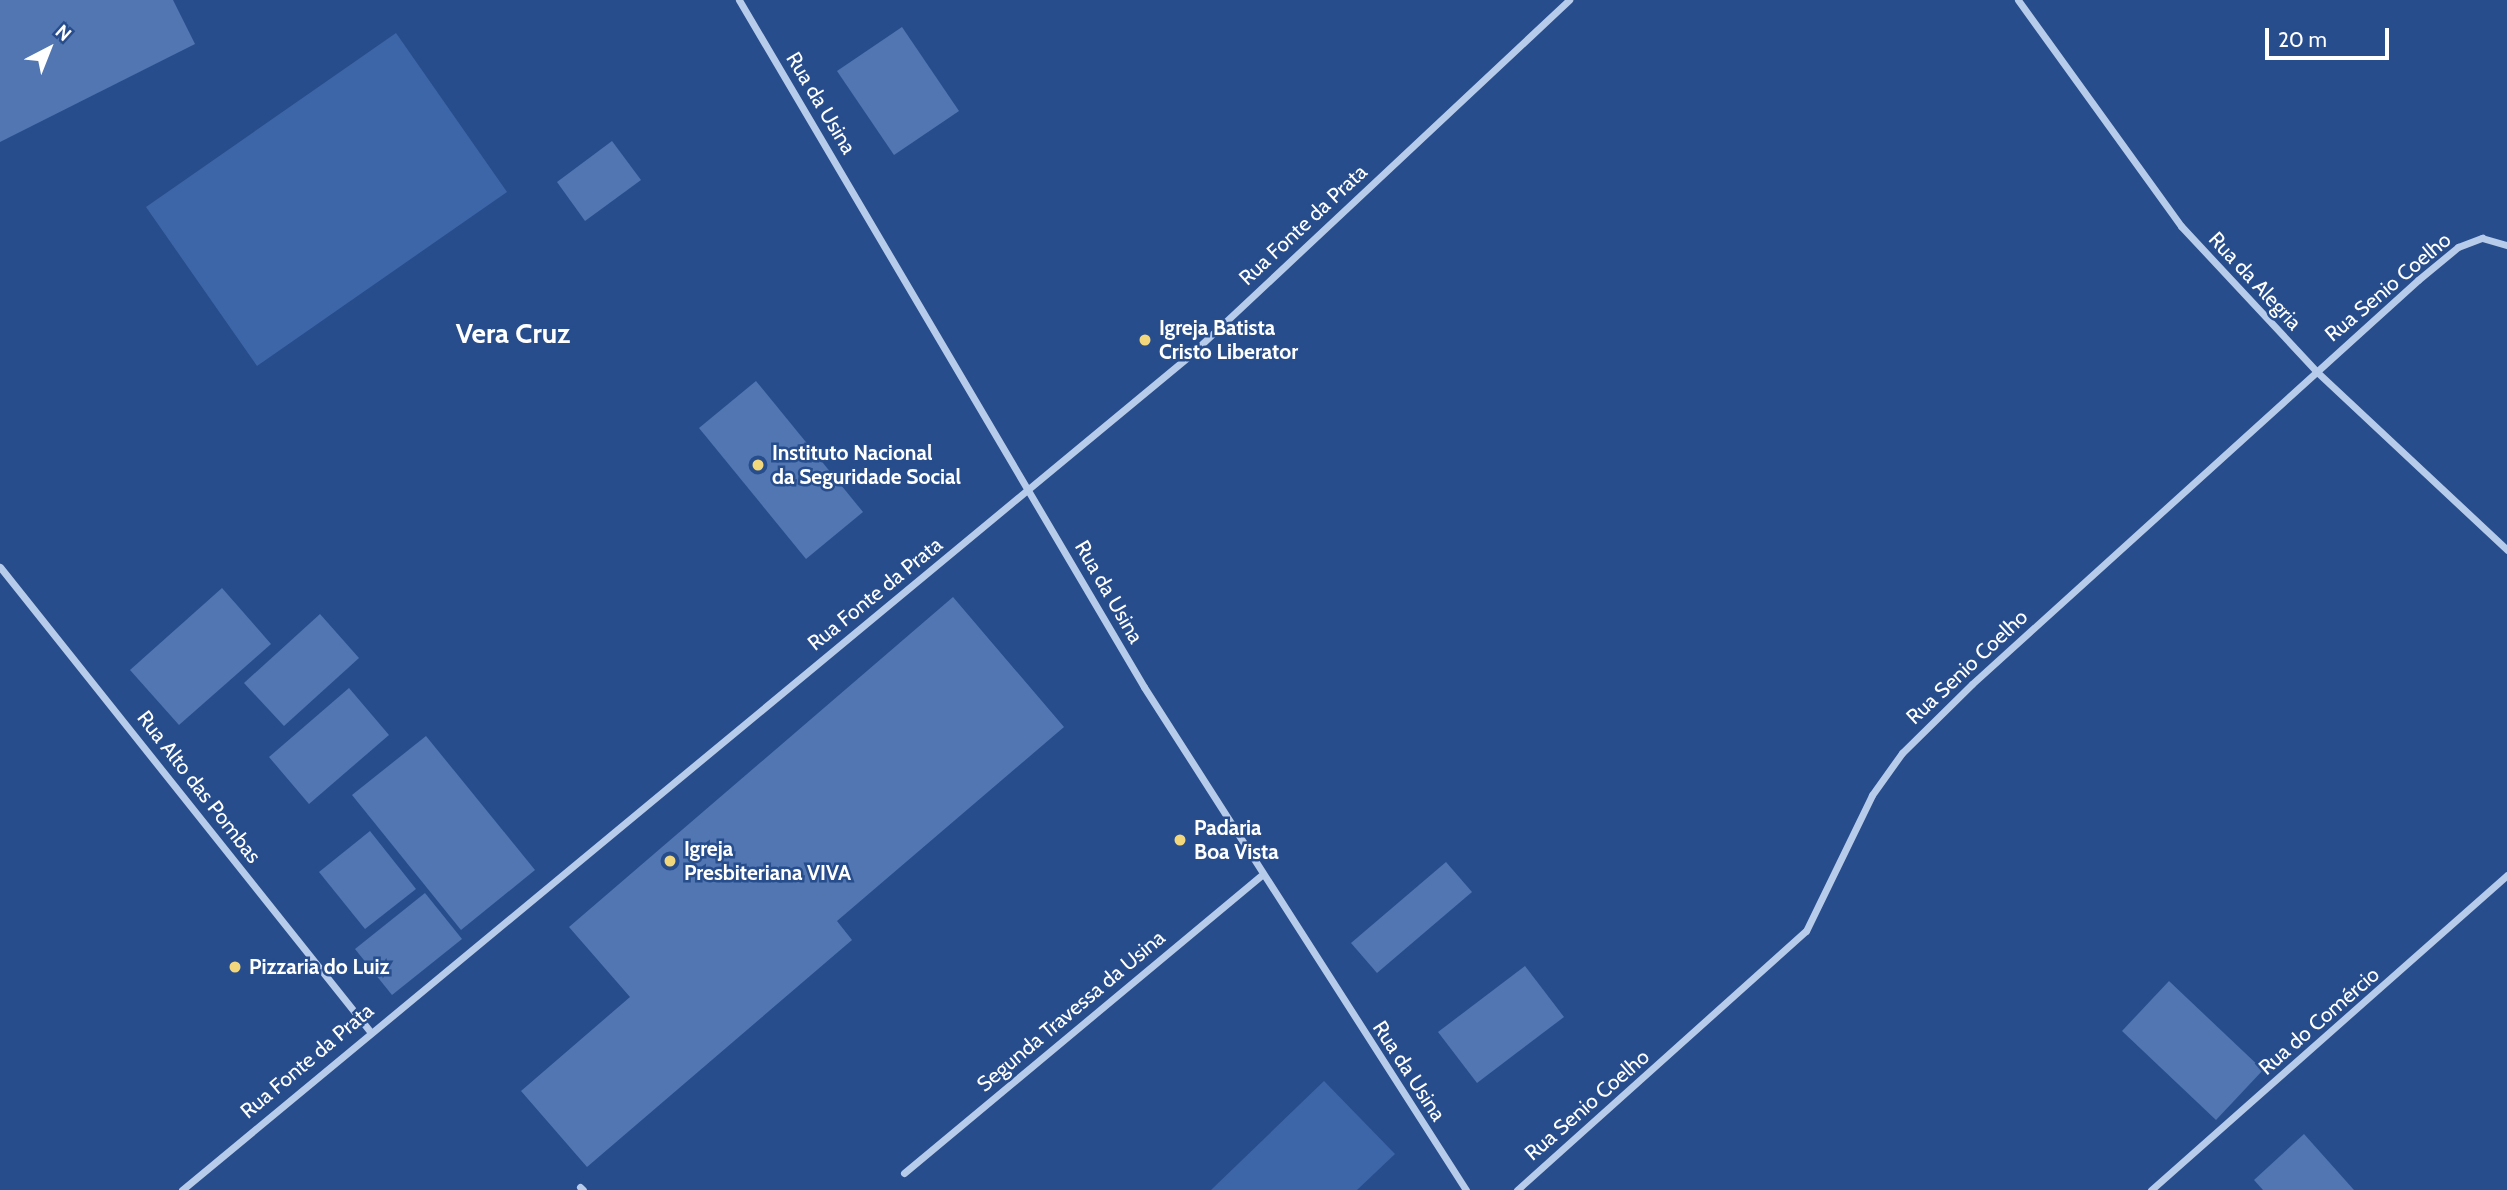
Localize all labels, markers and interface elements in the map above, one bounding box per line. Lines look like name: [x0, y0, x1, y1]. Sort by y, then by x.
north arrow: [14, 14, 84, 84]
scale bar: [2269, 14, 2393, 58]
text: N: [51, 20, 76, 46]
text: 20 m: [2278, 27, 2327, 52]
street label: Rua da Usina: [781, 47, 861, 159]
street label: Rua Fonte da Prata: [1234, 159, 1372, 291]
street label: Rua da Alegria: [2203, 227, 2307, 335]
street label: Rua Senio Coelho: [2320, 227, 2456, 347]
place label: Igreja Batista Cristo Liberator: [1159, 315, 1298, 365]
district label: Vera Cruz: [456, 316, 570, 350]
marker: Igreja Batista Cristo Liberator: [1137, 332, 1153, 348]
place label: Instituto Nacional da Seguridade Social: [772, 440, 961, 490]
marker: Instituto Nacional da Seguridade Social: [750, 457, 766, 473]
street label: Rua Fonte da Prata: [803, 532, 947, 656]
street label: Rua da Usina: [1069, 536, 1149, 648]
street label: Rua Senio Coelho: [1901, 604, 2033, 730]
street label: Rua Alto das Pombas: [132, 706, 266, 868]
place label: Padaria Boa Vista: [1194, 815, 1279, 865]
marker: Padaria Boa Vista: [1172, 832, 1188, 848]
place label: Igreja Presbiteriana VIVA: [684, 836, 851, 886]
marker: Igreja Presbiteriana VIVA: [662, 853, 678, 869]
street label: Segunda Travessa da Usina: [972, 925, 1170, 1097]
place label: Pizzaria do Luiz: [249, 954, 389, 980]
marker: Pizzaria do Luiz: [227, 959, 243, 975]
street label: Rua do Comércio: [2254, 962, 2384, 1080]
street label: Rua Fonte da Prata: [235, 998, 379, 1124]
street label: Rua da Usina: [1367, 1016, 1451, 1126]
street label: Rua Senio Coelho: [1520, 1044, 1654, 1166]

